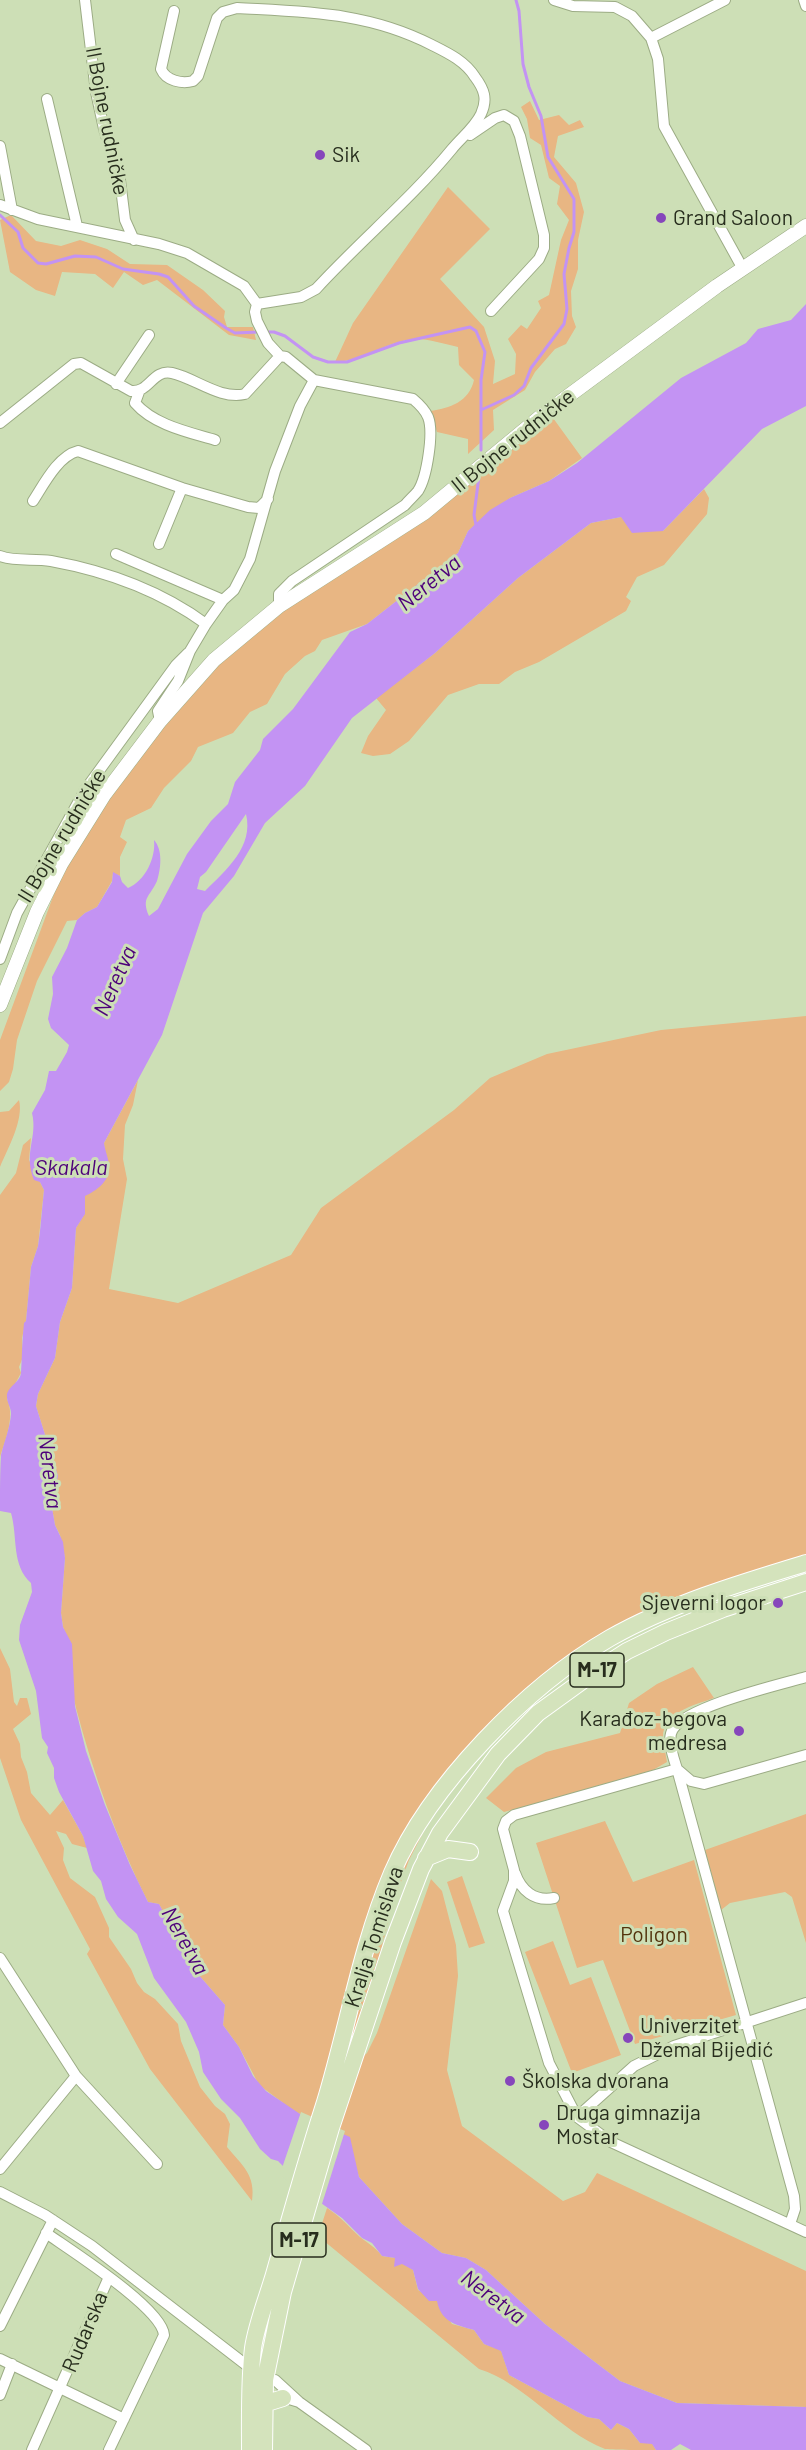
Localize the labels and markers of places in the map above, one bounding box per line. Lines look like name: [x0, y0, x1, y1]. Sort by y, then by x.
place label: Sik: [332, 142, 360, 168]
marker: Sik: [313, 148, 327, 162]
place label: Grand Saloon: [673, 205, 793, 231]
marker: Grand Saloon: [654, 211, 668, 225]
place label: Sjeverni logor: [642, 1590, 766, 1616]
marker: Sjeverni logor: [771, 1596, 785, 1610]
place label: Karađoz-begova medresa: [579, 1706, 727, 1756]
marker: Karađoz-begova medresa: [732, 1724, 746, 1738]
place label: Univerzitet Džemal Bijedić: [640, 2013, 773, 2063]
marker: Univerzitet Džemal Bijedić: [621, 2031, 635, 2045]
place label: Školska dvorana: [522, 2068, 669, 2094]
marker: Školska dvorana: [503, 2074, 517, 2088]
place label: Druga gimnazija Mostar: [556, 2100, 701, 2150]
marker: Druga gimnazija Mostar: [537, 2118, 551, 2132]

